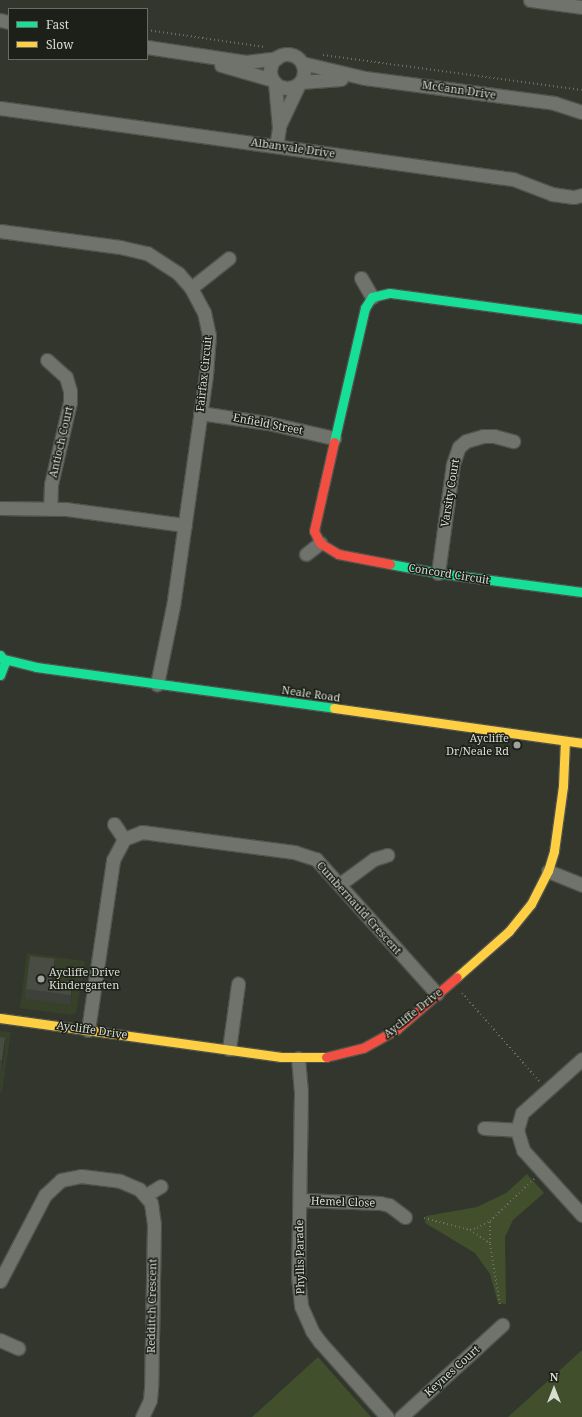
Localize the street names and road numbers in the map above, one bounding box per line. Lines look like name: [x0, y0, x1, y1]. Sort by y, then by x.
street label: McCann Drive: [421, 78, 497, 102]
street label: Albanvale Drive: [250, 136, 336, 160]
street label: Fairfax Circuit: [193, 336, 215, 412]
street label: Antioch Court: [46, 405, 76, 479]
street label: Enfield Street: [232, 411, 304, 437]
street label: Varsity Court: [438, 458, 462, 528]
street label: Concord Circuit: [407, 561, 491, 587]
street label: Neale Road: [281, 683, 341, 705]
street label: Cumbernauld Crescent: [314, 859, 404, 957]
street label: Aycliffe Drive: [381, 985, 445, 1041]
street label: Aycliffe Drive: [56, 1019, 128, 1041]
street label: Hemel Close: [311, 1194, 375, 1210]
street label: Phyllis Parade: [293, 1220, 307, 1294]
street label: Redditch Crescent: [145, 1259, 159, 1353]
street label: Keynes Court: [422, 1343, 482, 1399]

